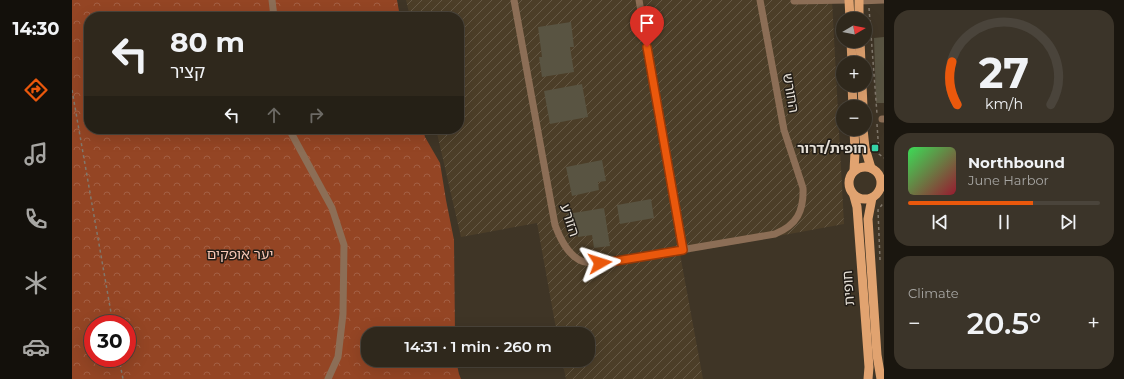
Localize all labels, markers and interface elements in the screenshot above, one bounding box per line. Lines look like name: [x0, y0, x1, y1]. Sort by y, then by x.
pin: [630, 6, 664, 47]
icon: arrive: [636, 12, 658, 34]
north arrow: [836, 12, 872, 48]
map controls: [836, 12, 872, 136]
text: 14:30: [12, 18, 60, 40]
text: 80 m: [170, 25, 245, 59]
icon: left: [104, 28, 156, 80]
text: 27: [979, 47, 1029, 97]
button: +: [836, 56, 872, 92]
text: קציר: [170, 61, 205, 83]
street label: החורש: [779, 72, 803, 114]
icon: directions: [22, 76, 50, 104]
text: km/h: [985, 94, 1023, 112]
button: −: [836, 100, 872, 136]
icon: left: [221, 104, 243, 126]
icon: ahead: [263, 104, 285, 126]
icon: right: [305, 104, 327, 126]
place label: חופית/דרור: [797, 139, 867, 157]
icon: music: [22, 140, 50, 168]
marker: חופית/דרור: [870, 143, 880, 153]
text: Northbound: [968, 153, 1065, 172]
text: June Harbor: [968, 172, 1049, 188]
street label: הזורע: [556, 201, 584, 239]
icon: phone: [22, 205, 50, 233]
icon: previous: [929, 211, 951, 233]
icon: pause: [993, 211, 1015, 233]
icon: next: [1057, 211, 1079, 233]
position arrow: [579, 242, 621, 284]
park label: יער אופקים: [207, 245, 273, 263]
icon: climate: [22, 269, 50, 297]
street label: חופית: [838, 270, 858, 306]
text: Climate: [908, 285, 959, 301]
text: 20.5°: [967, 305, 1041, 342]
text: −: [908, 310, 921, 337]
text: +: [1087, 310, 1100, 337]
speed limit sign: 30: [84, 315, 136, 367]
icon: car: [22, 333, 50, 361]
text: 14:31 · 1 min · 260 m: [404, 337, 552, 356]

